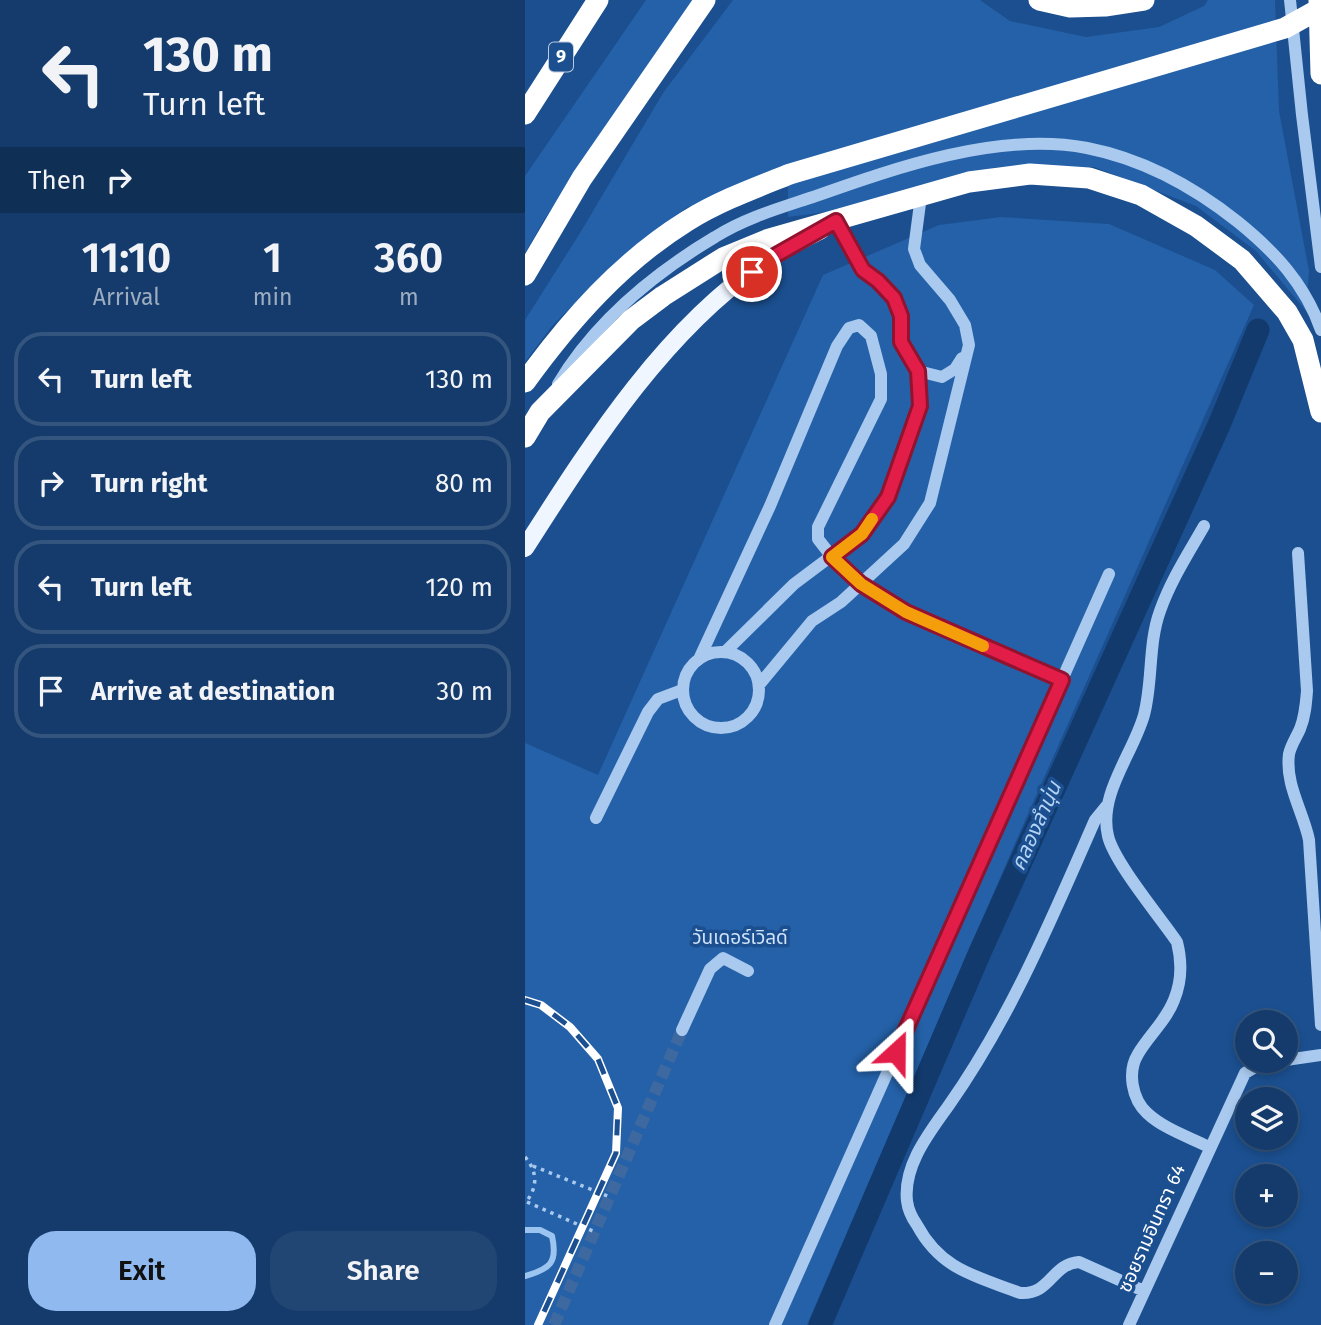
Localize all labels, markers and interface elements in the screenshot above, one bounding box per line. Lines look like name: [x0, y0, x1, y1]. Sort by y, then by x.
text: 130 m: [143, 25, 273, 84]
icon: left: [28, 28, 119, 119]
road number: 9: [549, 42, 573, 72]
text: Turn left: [143, 85, 265, 123]
icon: right: [100, 161, 138, 199]
text: Then: [28, 165, 86, 196]
text: 11:10: [82, 233, 171, 283]
text: 1: [263, 233, 282, 283]
text: 360: [374, 233, 443, 283]
pin: [722, 242, 782, 302]
icon: arrive: [733, 253, 771, 291]
text: Arrival: [93, 283, 160, 311]
text: min: [253, 283, 293, 311]
text: m: [399, 283, 419, 311]
icon: left: [32, 360, 70, 398]
text: Turn left: [91, 364, 192, 395]
text: 130 m: [425, 364, 493, 395]
icon: right: [32, 464, 70, 502]
text: Turn right: [91, 468, 208, 499]
text: 80 m: [435, 468, 493, 499]
icon: left: [32, 568, 70, 606]
text: Turn left: [91, 572, 192, 603]
text: 120 m: [425, 572, 493, 603]
icon: arrive: [32, 672, 70, 710]
text: Arrive at destination: [91, 676, 335, 707]
text: 30 m: [436, 676, 493, 707]
water label: คลองลำนุ่น: [1005, 777, 1068, 874]
park label: วันเดอร์เวิลด์: [692, 926, 788, 949]
map controls: [1235, 1010, 1298, 1304]
button: search: [1235, 1010, 1298, 1073]
position arrow: [859, 1015, 933, 1089]
button: layers: [1235, 1087, 1298, 1150]
street label: ซอยรามอินทรา 64: [1113, 1161, 1190, 1296]
button: +: [1235, 1164, 1298, 1227]
button: Exit: [28, 1231, 256, 1311]
button: Share: [270, 1231, 497, 1311]
button: −: [1235, 1241, 1298, 1304]

